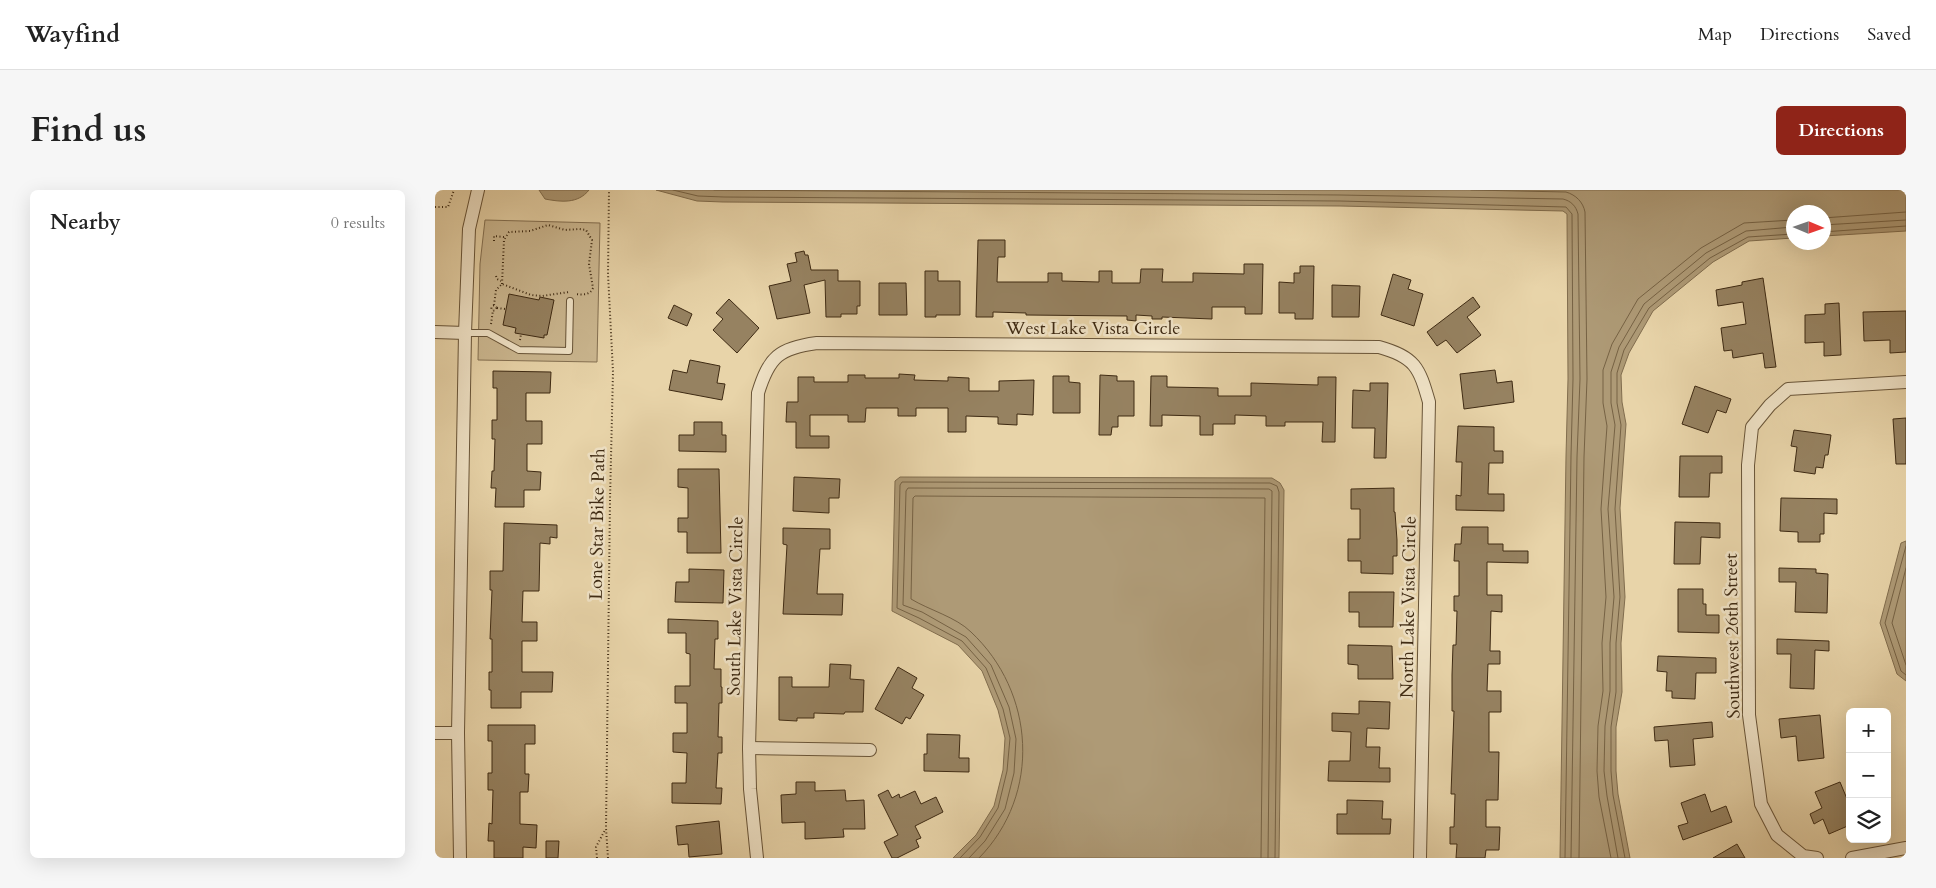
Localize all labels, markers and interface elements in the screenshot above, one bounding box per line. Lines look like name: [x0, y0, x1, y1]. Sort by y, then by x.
text: Wayfind: [25, 18, 120, 51]
text: Map: [1698, 22, 1732, 47]
text: Directions: [1760, 22, 1839, 47]
text: Saved: [1867, 22, 1911, 47]
text: Find us: [30, 106, 146, 154]
button: Directions: [1776, 106, 1906, 155]
north arrow: [1786, 205, 1831, 250]
text: Nearby: [50, 208, 121, 237]
text: 0 results: [331, 212, 385, 234]
street label: West Lake Vista Circle: [1005, 316, 1180, 341]
street label: Lone Star Bike Path: [584, 448, 611, 600]
street label: South Lake Vista Circle: [721, 516, 750, 696]
street label: North Lake Vista Circle: [1394, 516, 1423, 698]
street label: Southwest 26th Street: [1719, 553, 1746, 719]
map controls: [1846, 708, 1891, 843]
button: +: [1846, 708, 1891, 753]
button: −: [1846, 753, 1891, 798]
button: layers: [1846, 798, 1891, 843]

